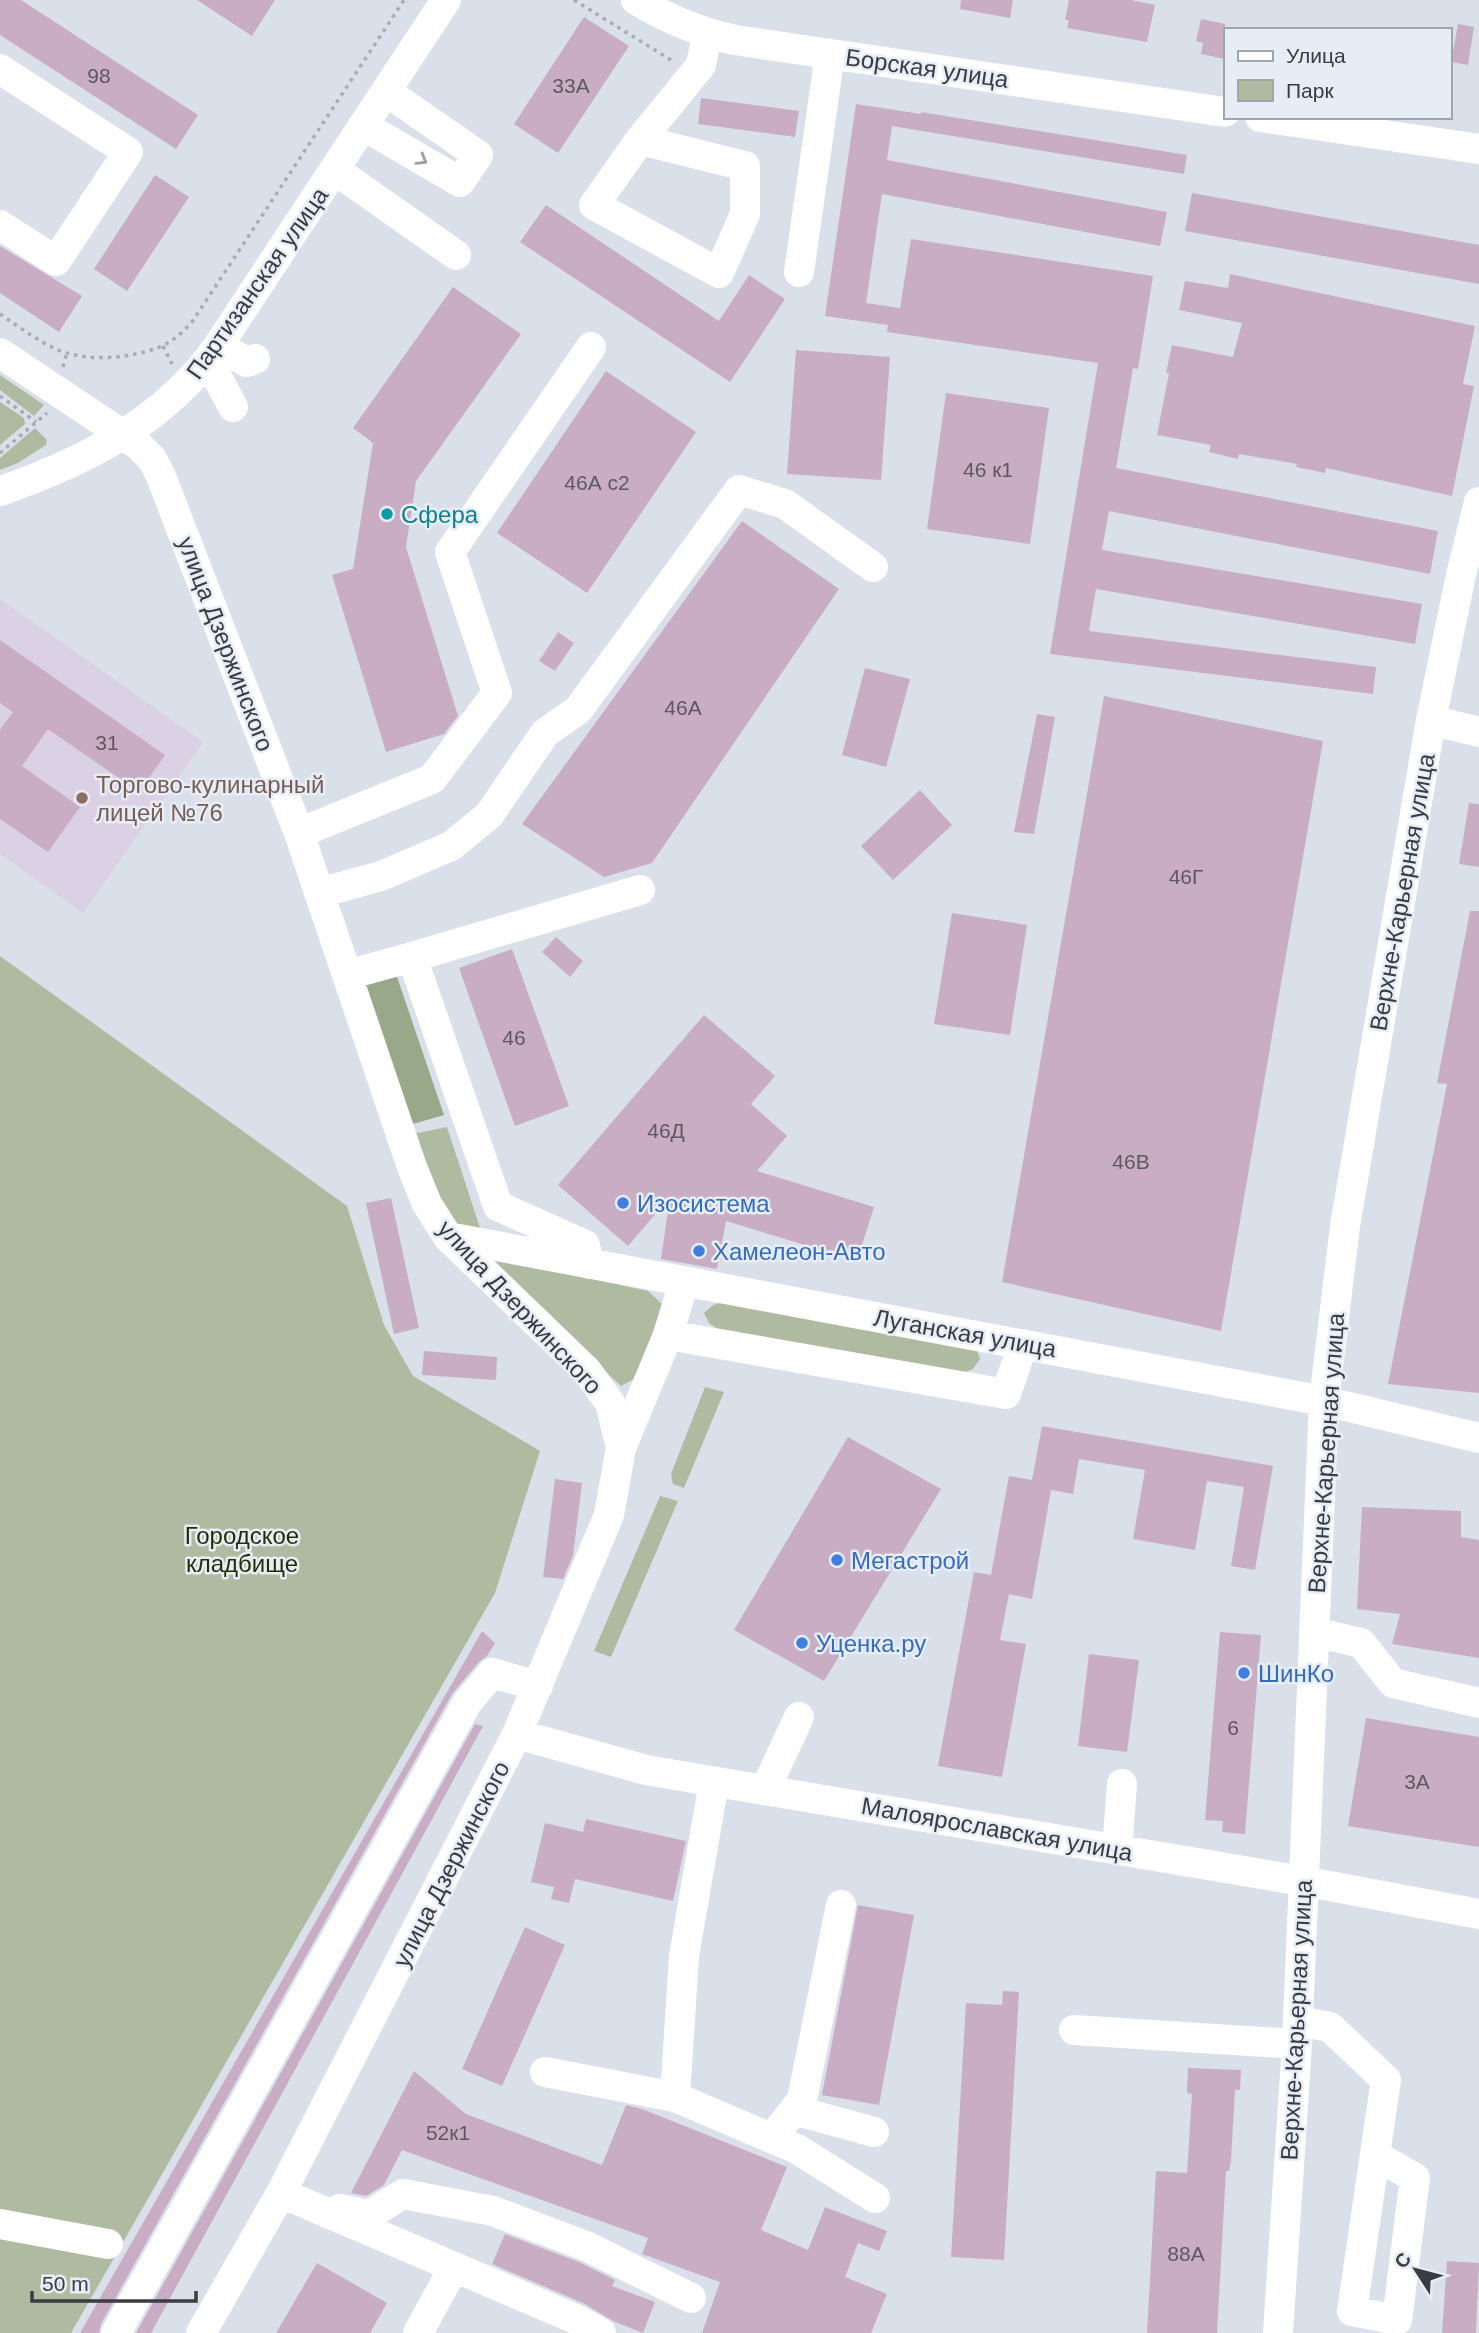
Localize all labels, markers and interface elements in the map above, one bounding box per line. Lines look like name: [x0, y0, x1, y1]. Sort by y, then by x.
legend: [1224, 28, 1451, 119]
street label: Борская улица: [844, 43, 1011, 93]
text: Улица: [1286, 44, 1346, 67]
house number: 98: [87, 64, 111, 87]
house number: 33А: [552, 74, 590, 97]
text: Парк: [1286, 79, 1334, 102]
one-way arrow: [415, 152, 428, 165]
street label: Партизанская улица: [181, 182, 334, 384]
house number: 46 к1: [963, 458, 1013, 481]
house number: 46А с2: [564, 471, 630, 494]
place label: Сфера: [401, 501, 479, 528]
marker: Сфера: [379, 506, 395, 522]
street label: улица Дзержинского: [173, 533, 279, 755]
house number: 46А: [664, 696, 702, 719]
house number: 31: [95, 731, 119, 754]
street label: Верхне-Карьерная улица: [1364, 751, 1440, 1033]
place label: Торгово-кулинарный лицей №76: [96, 771, 324, 826]
marker: Торгово-кулинарный лицей №76: [74, 790, 90, 806]
house number: 46Г: [1169, 865, 1203, 888]
house number: 46: [502, 1026, 526, 1049]
house number: 46Д: [647, 1119, 685, 1142]
house number: 46В: [1112, 1150, 1150, 1173]
place label: Изосистема: [637, 1190, 770, 1217]
marker: Изосистема: [615, 1195, 631, 1211]
street label: улица Дзержинского: [433, 1215, 607, 1399]
place label: Хамелеон-Авто: [713, 1238, 886, 1265]
marker: Хамелеон-Авто: [691, 1243, 707, 1259]
street label: Луганская улица: [872, 1304, 1059, 1362]
street label: Верхне-Карьерная улица: [1303, 1311, 1349, 1594]
park label: Городское кладбище: [185, 1522, 299, 1577]
place label: Мегастрой: [851, 1547, 969, 1574]
marker: Мегастрой: [829, 1552, 845, 1568]
place label: Уценка.ру: [816, 1630, 926, 1657]
marker: Уценка.ру: [794, 1635, 810, 1651]
place label: ШинКо: [1258, 1660, 1334, 1687]
marker: ШинКо: [1236, 1665, 1252, 1681]
house number: 6: [1227, 1716, 1239, 1739]
street label: улица Дзержинского: [387, 1757, 515, 1971]
house number: 3А: [1404, 1770, 1430, 1793]
street label: Малоярославская улица: [859, 1792, 1135, 1866]
street label: Верхне-Карьерная улица: [1275, 1878, 1317, 2161]
house number: 52к1: [426, 2121, 470, 2144]
north arrow: [1381, 2235, 1451, 2305]
house number: 88А: [1167, 2242, 1205, 2265]
text: С: [1390, 2248, 1415, 2272]
scale bar: [32, 2260, 196, 2304]
text: 50 m: [42, 2272, 89, 2295]

